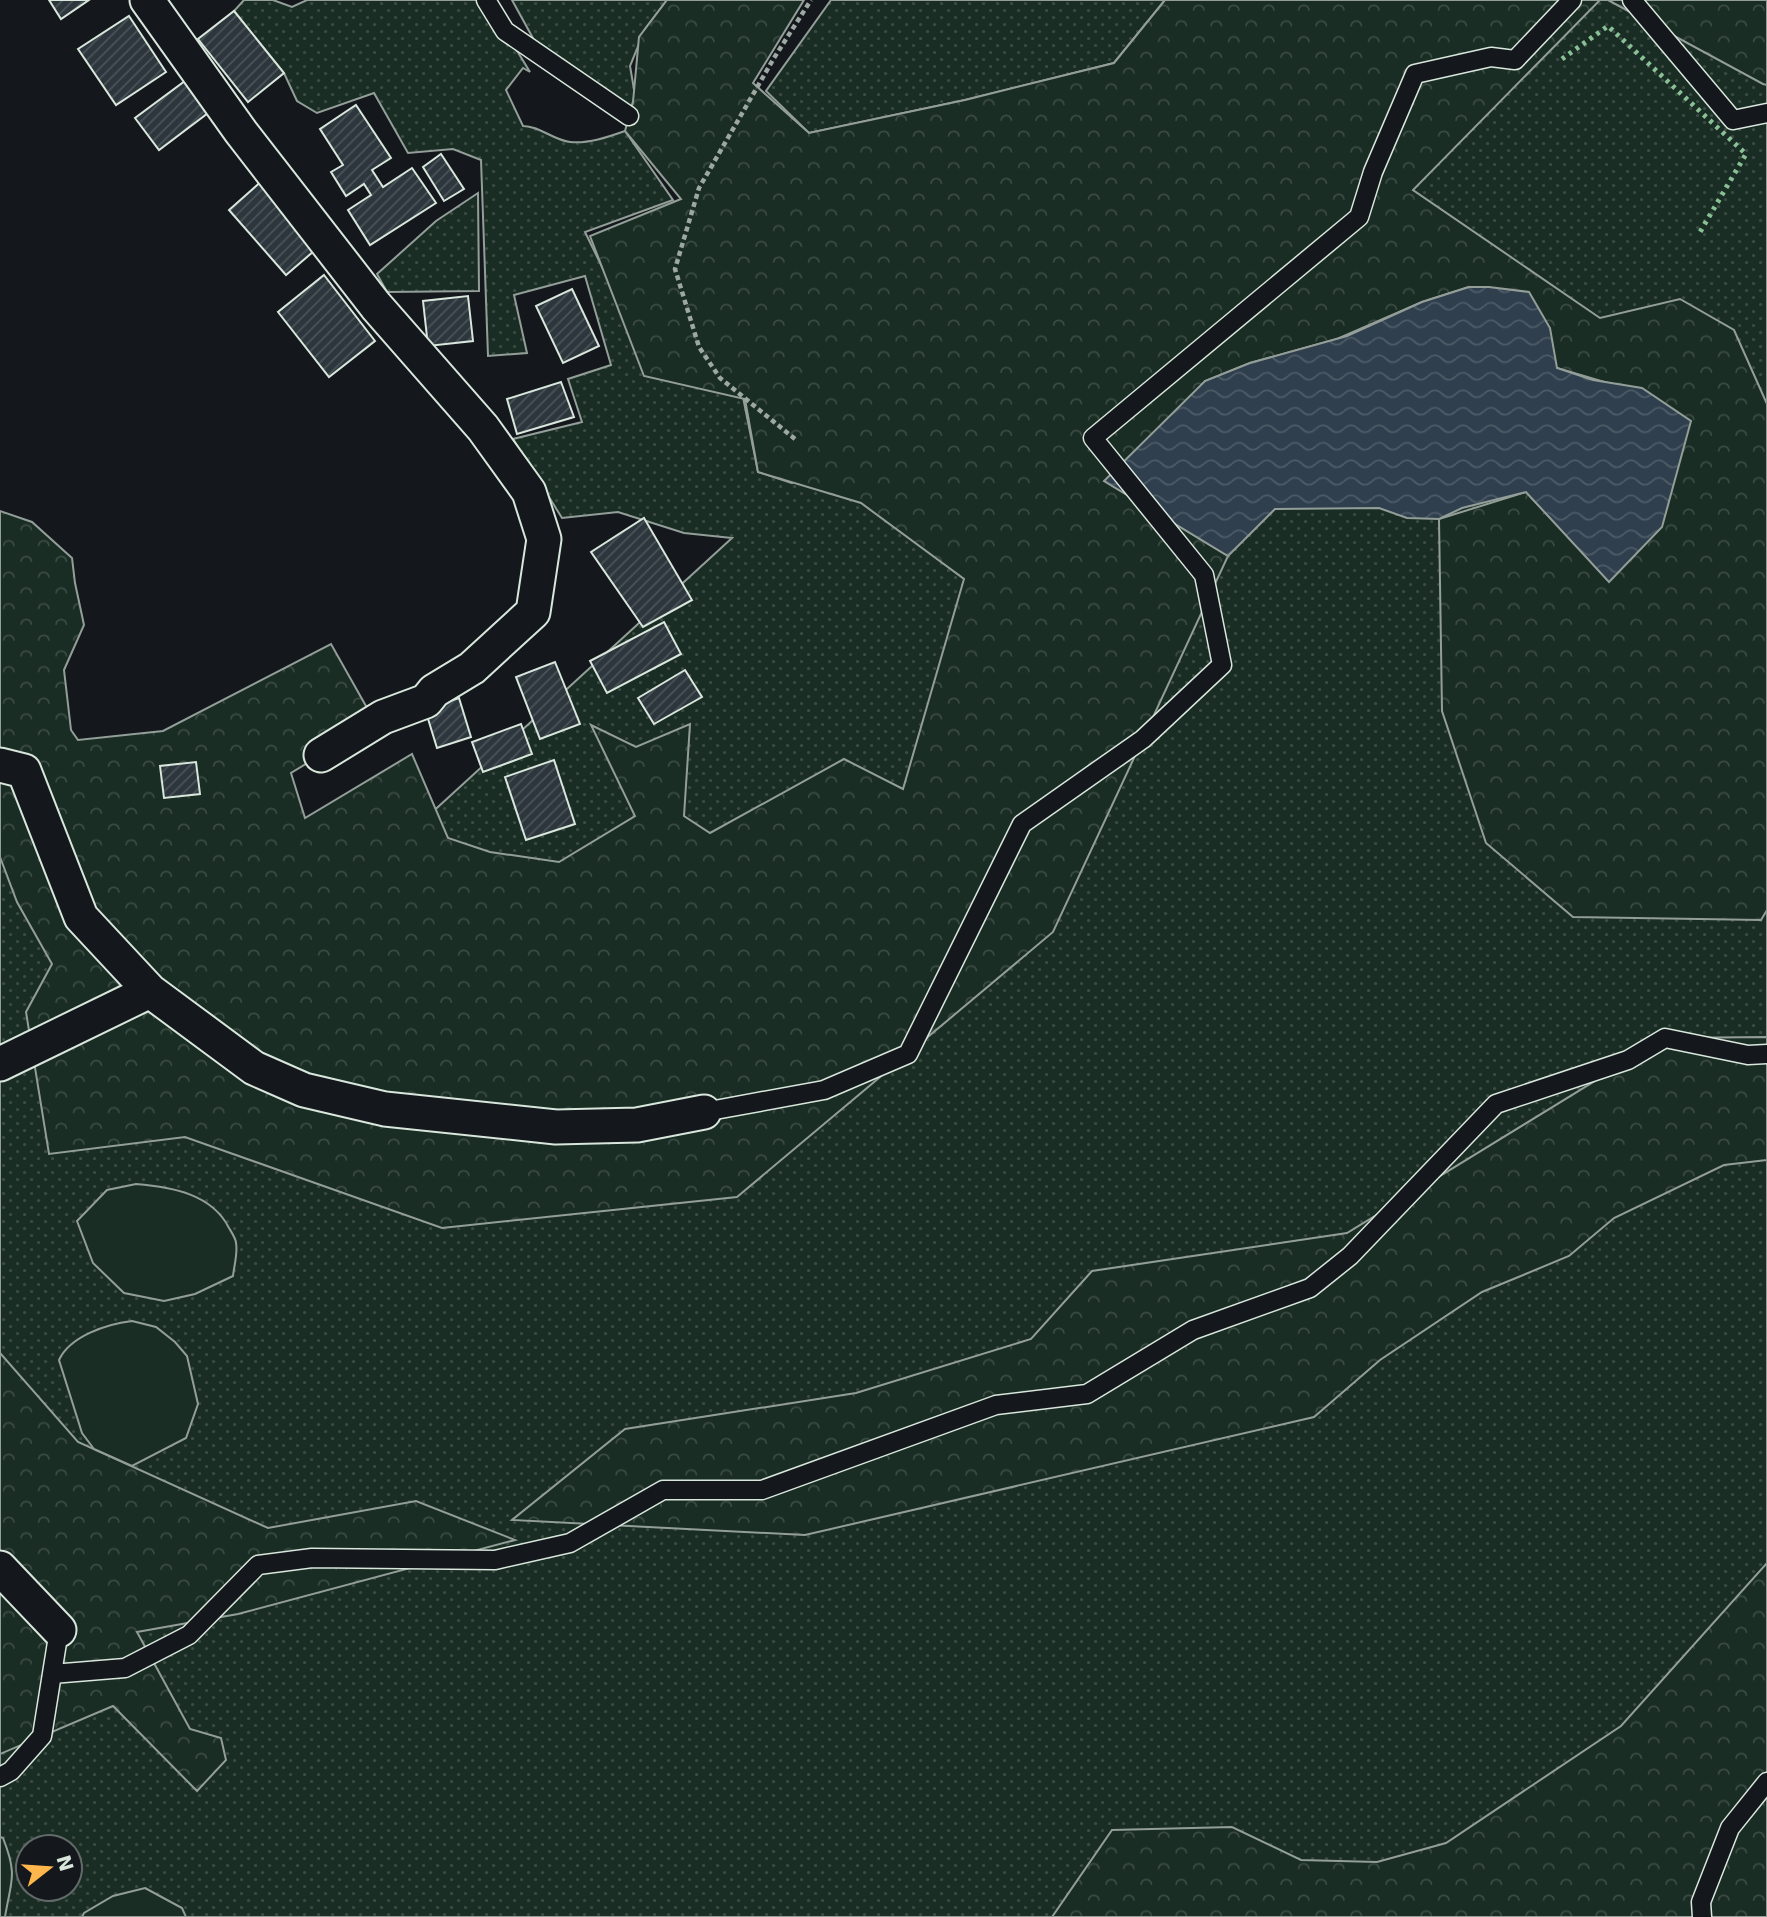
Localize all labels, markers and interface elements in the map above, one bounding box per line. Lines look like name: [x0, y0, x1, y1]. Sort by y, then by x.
north arrow: [14, 1833, 84, 1903]
text: N: [52, 1852, 78, 1874]

